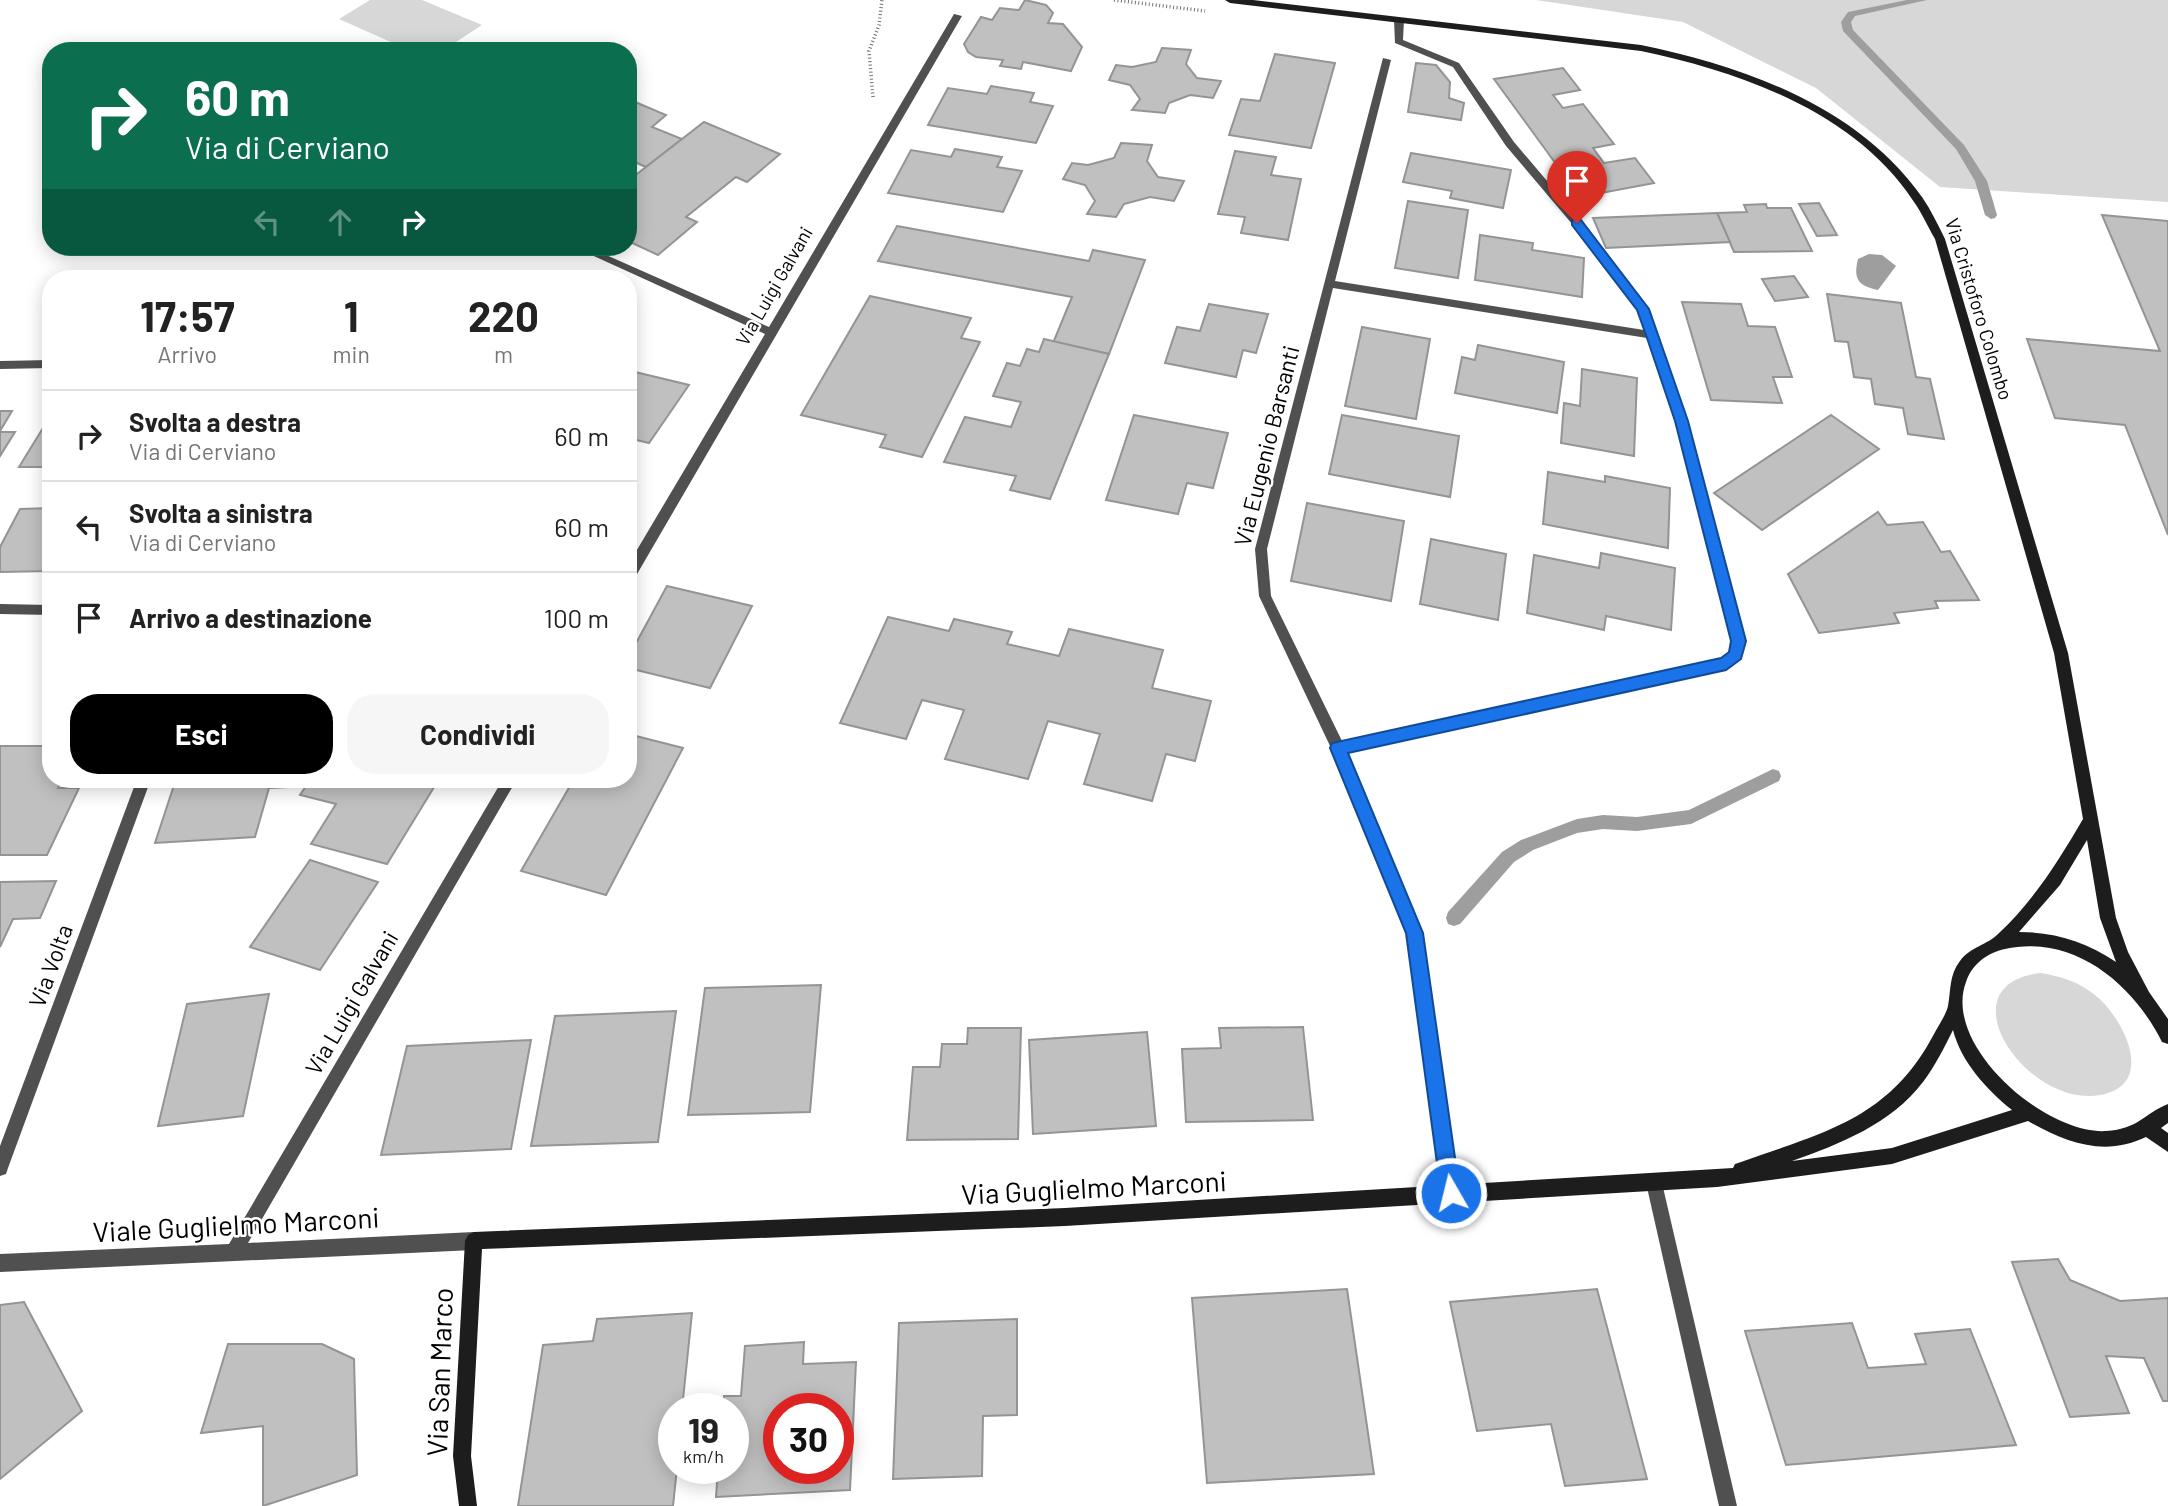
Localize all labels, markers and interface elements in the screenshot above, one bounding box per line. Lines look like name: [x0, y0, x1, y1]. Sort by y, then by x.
text: 60 m: [185, 67, 290, 126]
icon: right: [70, 70, 161, 161]
text: Via di Cerviano: [185, 127, 390, 165]
pin: [1547, 151, 1607, 223]
icon: arrive: [1558, 162, 1596, 200]
icon: left: [248, 203, 286, 241]
icon: ahead: [321, 203, 359, 241]
icon: right: [394, 203, 432, 241]
street label: Via Cristoforo Colombo: [1941, 215, 2018, 403]
street label: Via Luigi Galvani: [730, 222, 817, 349]
text: 17:57: [140, 290, 235, 340]
text: 1: [344, 290, 359, 340]
text: 220: [468, 290, 539, 340]
text: Arrivo: [157, 340, 217, 368]
text: min: [333, 340, 370, 368]
text: m: [494, 340, 513, 368]
street label: Via Eugenio Barsanti: [1228, 343, 1305, 549]
text: Svolta a destra: [129, 406, 301, 437]
icon: right: [70, 417, 108, 455]
text: 60 m: [554, 420, 609, 451]
text: Via di Cerviano: [129, 437, 276, 465]
text: Svolta a sinistra: [129, 497, 313, 528]
icon: left: [70, 508, 108, 546]
text: 60 m: [554, 511, 609, 542]
text: Via di Cerviano: [129, 528, 276, 556]
icon: arrive: [70, 599, 108, 637]
text: Arrivo a destinazione: [129, 602, 372, 633]
text: 100 m: [544, 602, 609, 633]
button: Esci: [70, 694, 333, 774]
button: Condividi: [347, 694, 609, 774]
street label: Via Volta: [22, 920, 78, 1011]
street label: Via Luigi Galvani: [299, 926, 404, 1079]
position arrow: [1414, 1156, 1488, 1230]
street label: Via Guglielmo Marconi: [960, 1163, 1228, 1211]
street label: Viale Guglielmo Marconi: [92, 1200, 380, 1248]
street label: Via San Marco: [419, 1287, 459, 1457]
speed limit sign: 30: [763, 1393, 854, 1484]
text: 19: [688, 1408, 719, 1450]
text: km/h: [683, 1445, 724, 1467]

